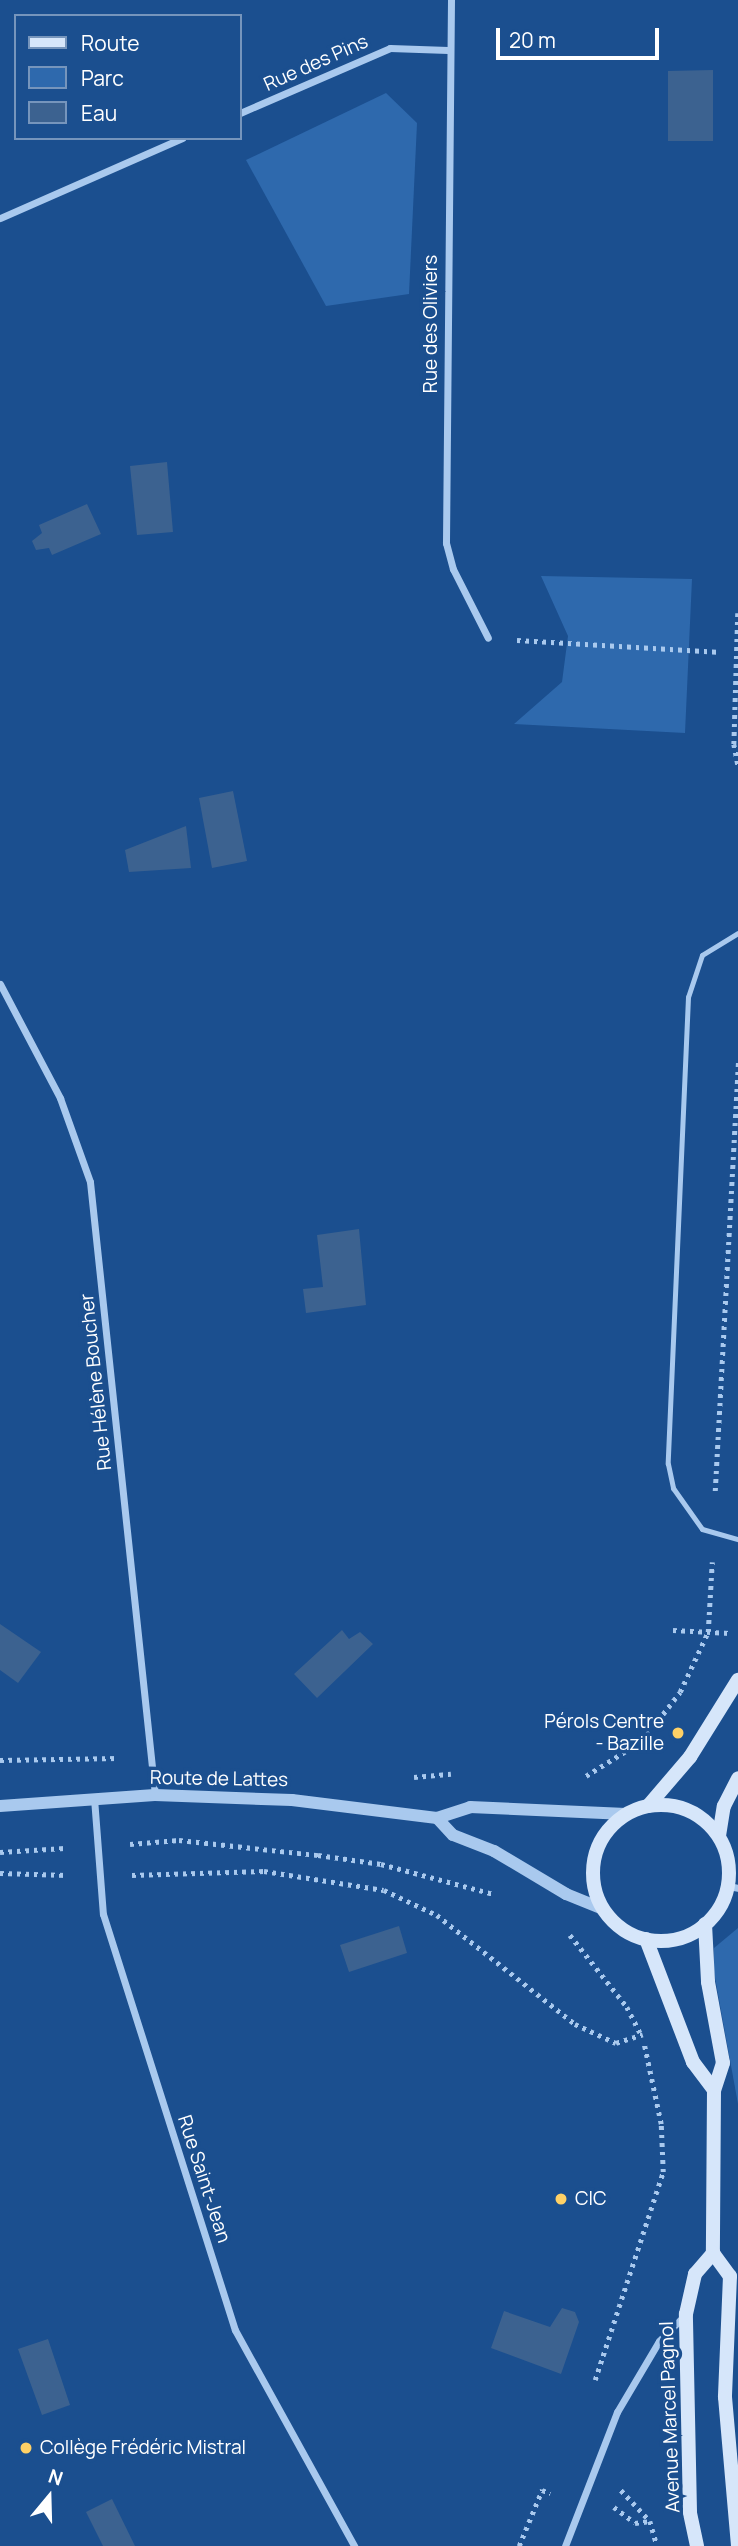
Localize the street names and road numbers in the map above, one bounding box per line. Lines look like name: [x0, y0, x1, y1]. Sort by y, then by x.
street label: Rue des Pins: [260, 30, 372, 96]
street label: Rue des Oliviers: [420, 255, 442, 393]
street label: Rue Hélène Boucher: [75, 1292, 117, 1472]
street label: Route de Lattes: [150, 1766, 288, 1792]
street label: Rue Saint-Jean: [173, 2112, 235, 2246]
street label: Avenue Marcel Pagnol: [655, 2321, 685, 2513]

